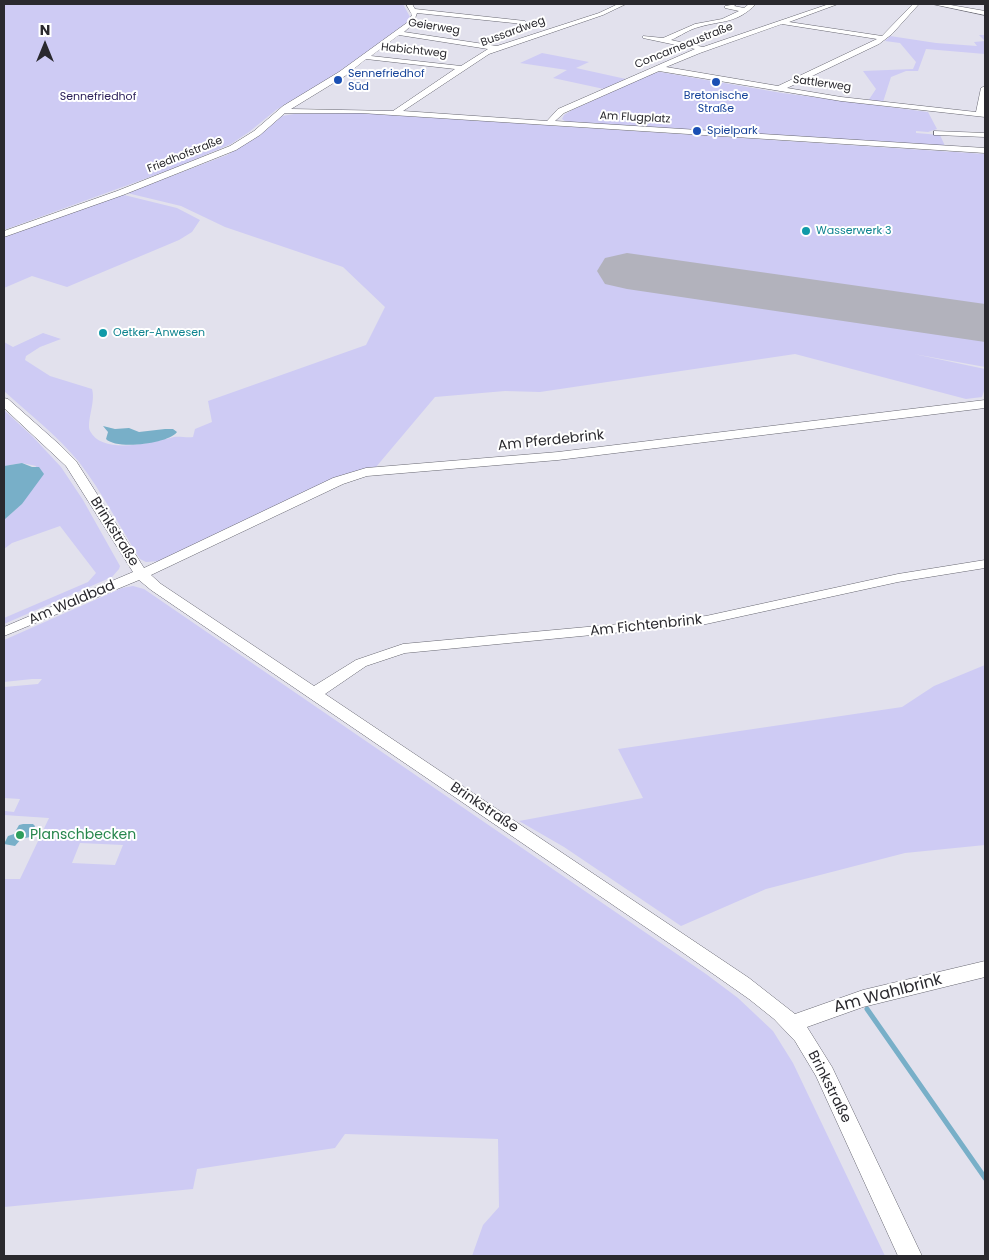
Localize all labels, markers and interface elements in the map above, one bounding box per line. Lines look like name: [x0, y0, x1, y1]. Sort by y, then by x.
street label: Bussardweg: [479, 14, 547, 50]
street label: Geierweg: [407, 16, 461, 38]
north arrow: [20, 20, 70, 70]
text: N: [40, 20, 50, 40]
street label: Concarneaustraße: [633, 20, 735, 72]
street label: Habichtweg: [380, 41, 448, 61]
place label: Sennefriedhof Süd: [348, 67, 425, 93]
street label: Sattlerweg: [792, 73, 852, 95]
marker: Sennefriedhof Süd: [332, 74, 344, 86]
marker: Bretonische Straße: [710, 76, 722, 88]
place label: Bretonische Straße: [684, 89, 748, 115]
park label: Sennefriedhof: [60, 90, 136, 104]
street label: Am Flugplatz: [599, 110, 671, 126]
place label: Spielpark: [707, 124, 758, 138]
marker: Spielpark: [691, 125, 703, 137]
street label: Friedhofstraße: [145, 134, 225, 176]
place label: Wasserwerk 3: [816, 224, 892, 238]
marker: Wasserwerk 3: [800, 225, 812, 237]
place label: Oetker-Anwesen: [113, 326, 205, 340]
marker: Oetker-Anwesen: [97, 327, 109, 339]
street label: Am Pferdebrink: [497, 427, 605, 455]
street label: Brinkstraße: [86, 494, 142, 570]
street label: Am Waldbad: [26, 577, 118, 629]
street label: Am Fichtenbrink: [589, 612, 703, 640]
street label: Brinkstraße: [447, 779, 521, 837]
place label: Planschbecken: [30, 827, 136, 843]
marker: Planschbecken: [14, 829, 26, 841]
street label: Am Wahlbrink: [832, 970, 944, 1018]
street label: Brinkstraße: [804, 1048, 854, 1126]

